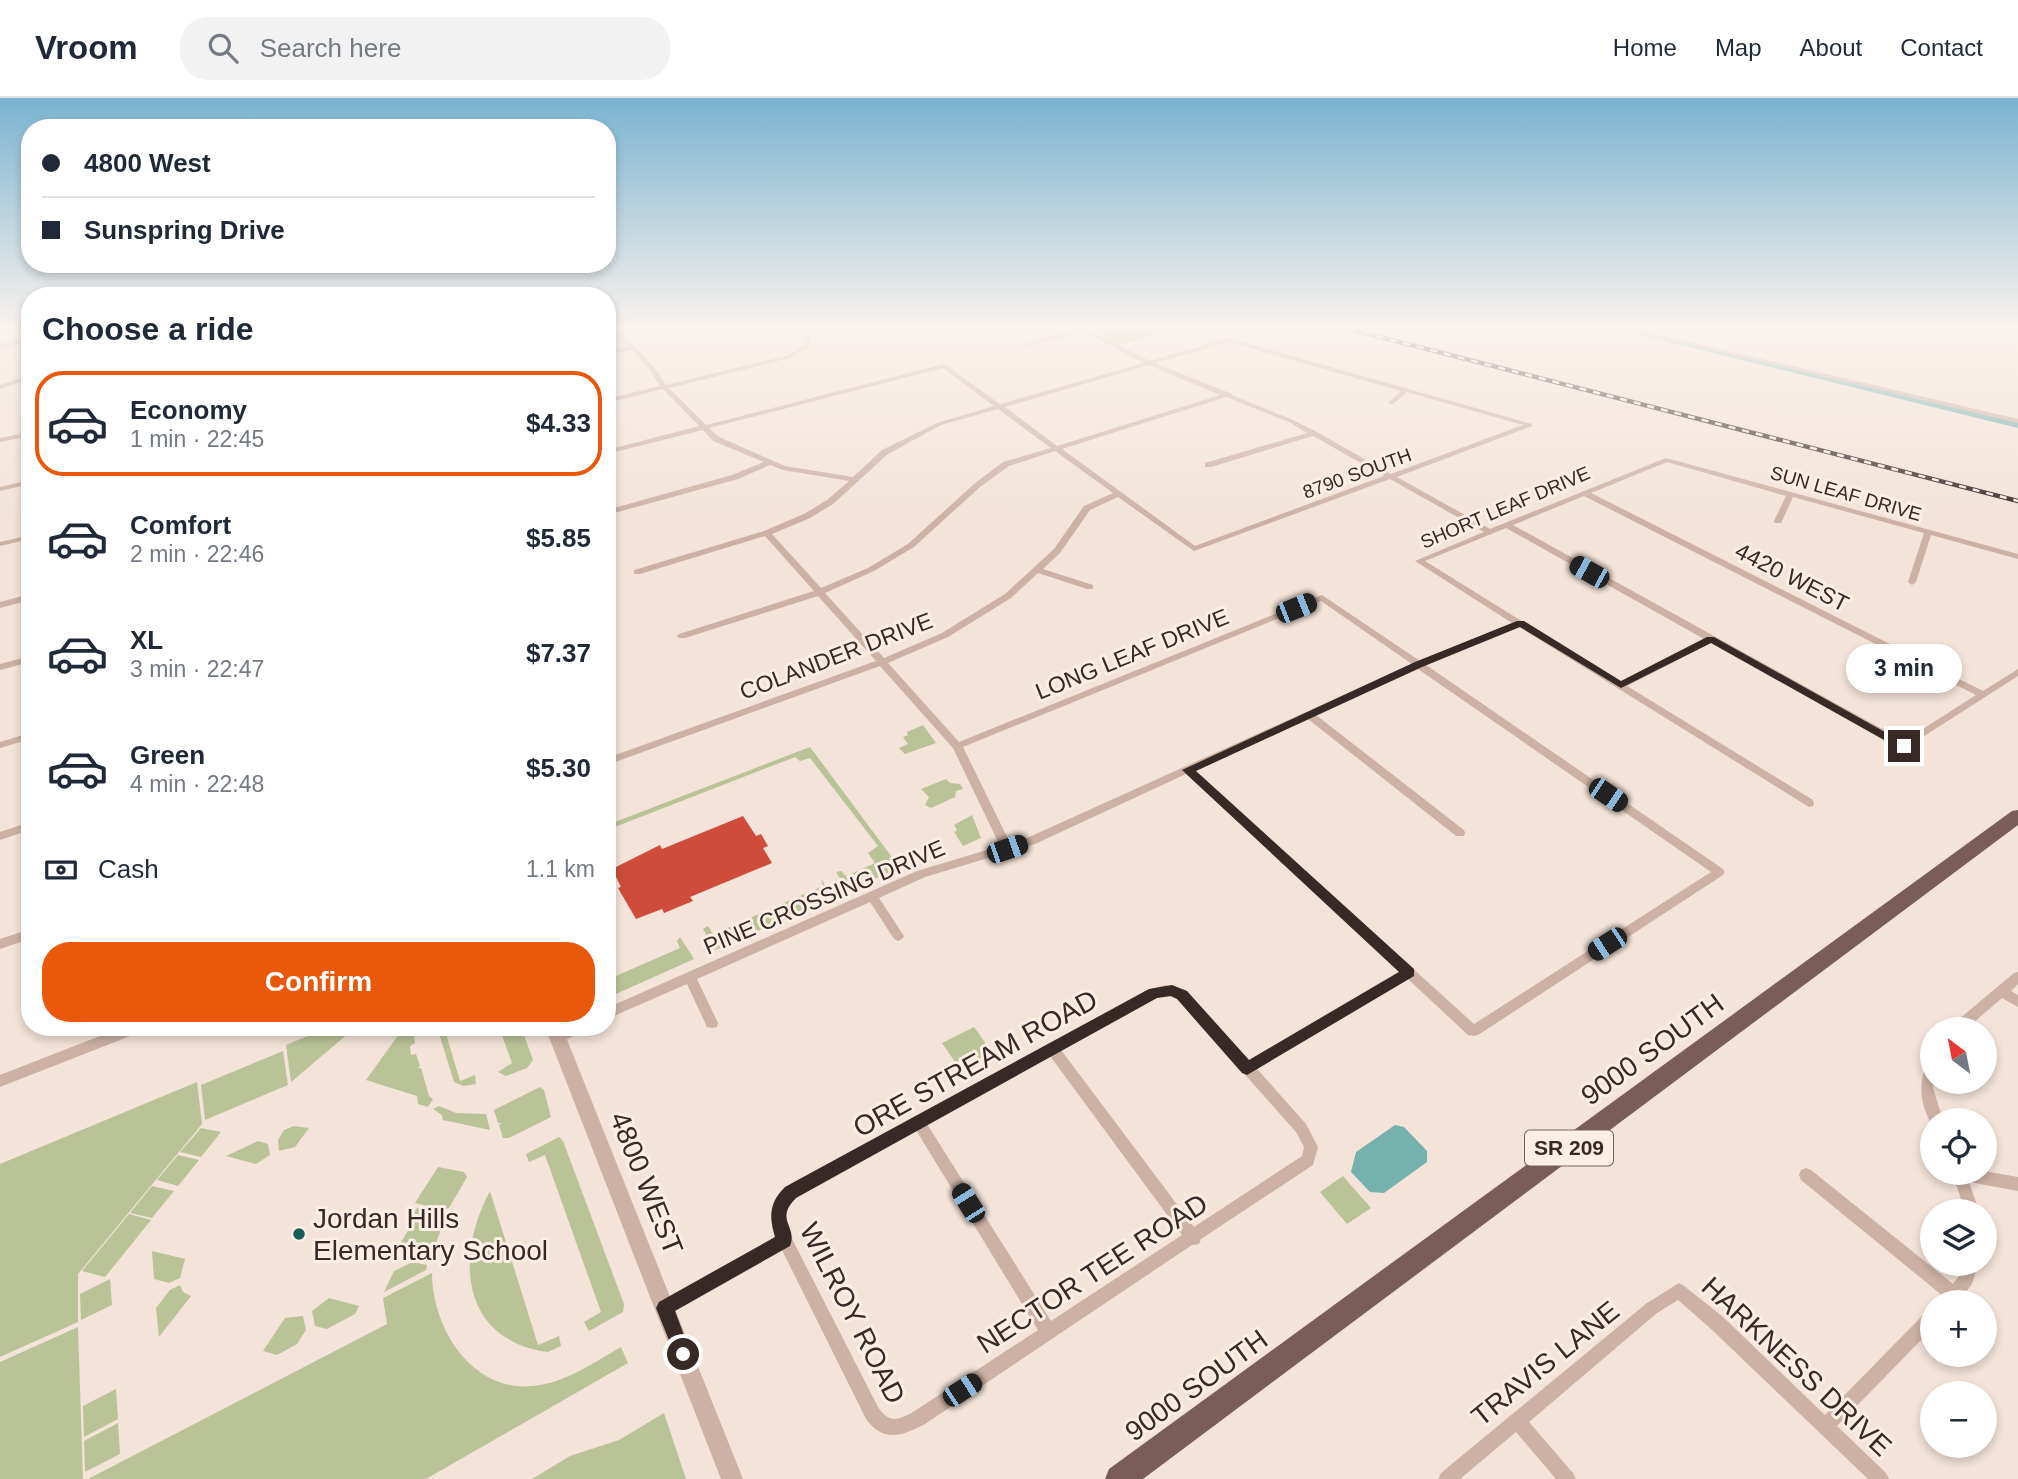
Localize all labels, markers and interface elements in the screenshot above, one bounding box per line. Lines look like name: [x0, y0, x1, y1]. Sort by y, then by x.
search box: [180, 17, 670, 80]
text: Vroom: [35, 29, 138, 66]
icon: search: [204, 29, 242, 67]
text: Search here: [260, 33, 401, 63]
text: Home: [1613, 34, 1677, 61]
text: Map: [1715, 34, 1762, 61]
text: About: [1800, 34, 1862, 61]
text: Contact: [1900, 34, 1983, 61]
text: 4800 West: [84, 148, 211, 178]
text: Sunspring Drive: [84, 215, 285, 245]
text: Choose a ride: [42, 311, 254, 347]
icon: car: [46, 392, 109, 455]
text: Economy: [130, 395, 247, 425]
text: $4.33: [526, 408, 591, 438]
text: 1 min · 22:45: [130, 426, 264, 452]
street label: 8790 SOUTH: [1300, 444, 1414, 503]
street label: SHORT LEAF DRIVE: [1417, 462, 1593, 553]
street label: SUN LEAF DRIVE: [1768, 462, 1924, 525]
icon: car: [46, 507, 109, 570]
text: Comfort: [130, 510, 231, 540]
text: $5.85: [526, 523, 591, 553]
street label: 4420 WEST: [1731, 537, 1853, 617]
text: 2 min · 22:46: [130, 541, 264, 567]
car: [1566, 553, 1613, 591]
car: [1273, 590, 1320, 626]
street label: LONG LEAF DRIVE: [1032, 603, 1232, 705]
street label: COLANDER DRIVE: [736, 607, 936, 705]
icon: car: [46, 622, 109, 685]
text: XL: [130, 625, 163, 655]
text: $7.37: [526, 638, 591, 668]
callout: 3 min: [1846, 644, 1962, 694]
text: 3 min: [1874, 655, 1934, 681]
text: 3 min · 22:47: [130, 656, 264, 682]
route end: [1888, 730, 1920, 762]
icon: car: [46, 737, 109, 800]
text: Green: [130, 740, 205, 770]
text: $5.30: [526, 753, 591, 783]
text: 4 min · 22:48: [130, 771, 264, 797]
car: [1585, 775, 1632, 815]
car: [984, 832, 1031, 866]
street label: PINE CROSSING DRIVE: [700, 834, 948, 960]
icon: cash: [42, 851, 80, 889]
text: Cash: [98, 854, 159, 884]
text: 1.1 km: [526, 856, 595, 882]
car: [1584, 924, 1631, 964]
button: Confirm: [42, 942, 595, 1022]
street label: ORE STREAM ROAD: [848, 984, 1102, 1143]
street label: 9000 SOUTH: [1575, 987, 1729, 1111]
north arrow: [1920, 1017, 1997, 1094]
map controls: [1920, 1017, 1997, 1458]
street label: 4800 WEST: [604, 1107, 689, 1259]
button: locate: [1920, 1108, 1997, 1185]
road number: SR 209: [1525, 1130, 1613, 1166]
car: [948, 1180, 989, 1226]
street label: NECTOR TEE ROAD: [971, 1187, 1213, 1359]
button: layers: [1920, 1199, 1997, 1276]
place label: Jordan Hills Elementary School: [313, 1203, 548, 1266]
street label: WILROY ROAD: [794, 1218, 911, 1409]
marker: Jordan Hills Elementary School: [291, 1226, 307, 1242]
street label: HARKNESS DRIVE: [1696, 1271, 1898, 1462]
button: +: [1920, 1290, 1997, 1367]
street label: TRAVIS LANE: [1466, 1295, 1625, 1432]
street label: 9000 SOUTH: [1119, 1323, 1273, 1447]
route start: [667, 1338, 699, 1370]
car: [939, 1370, 986, 1410]
button: −: [1920, 1381, 1997, 1458]

